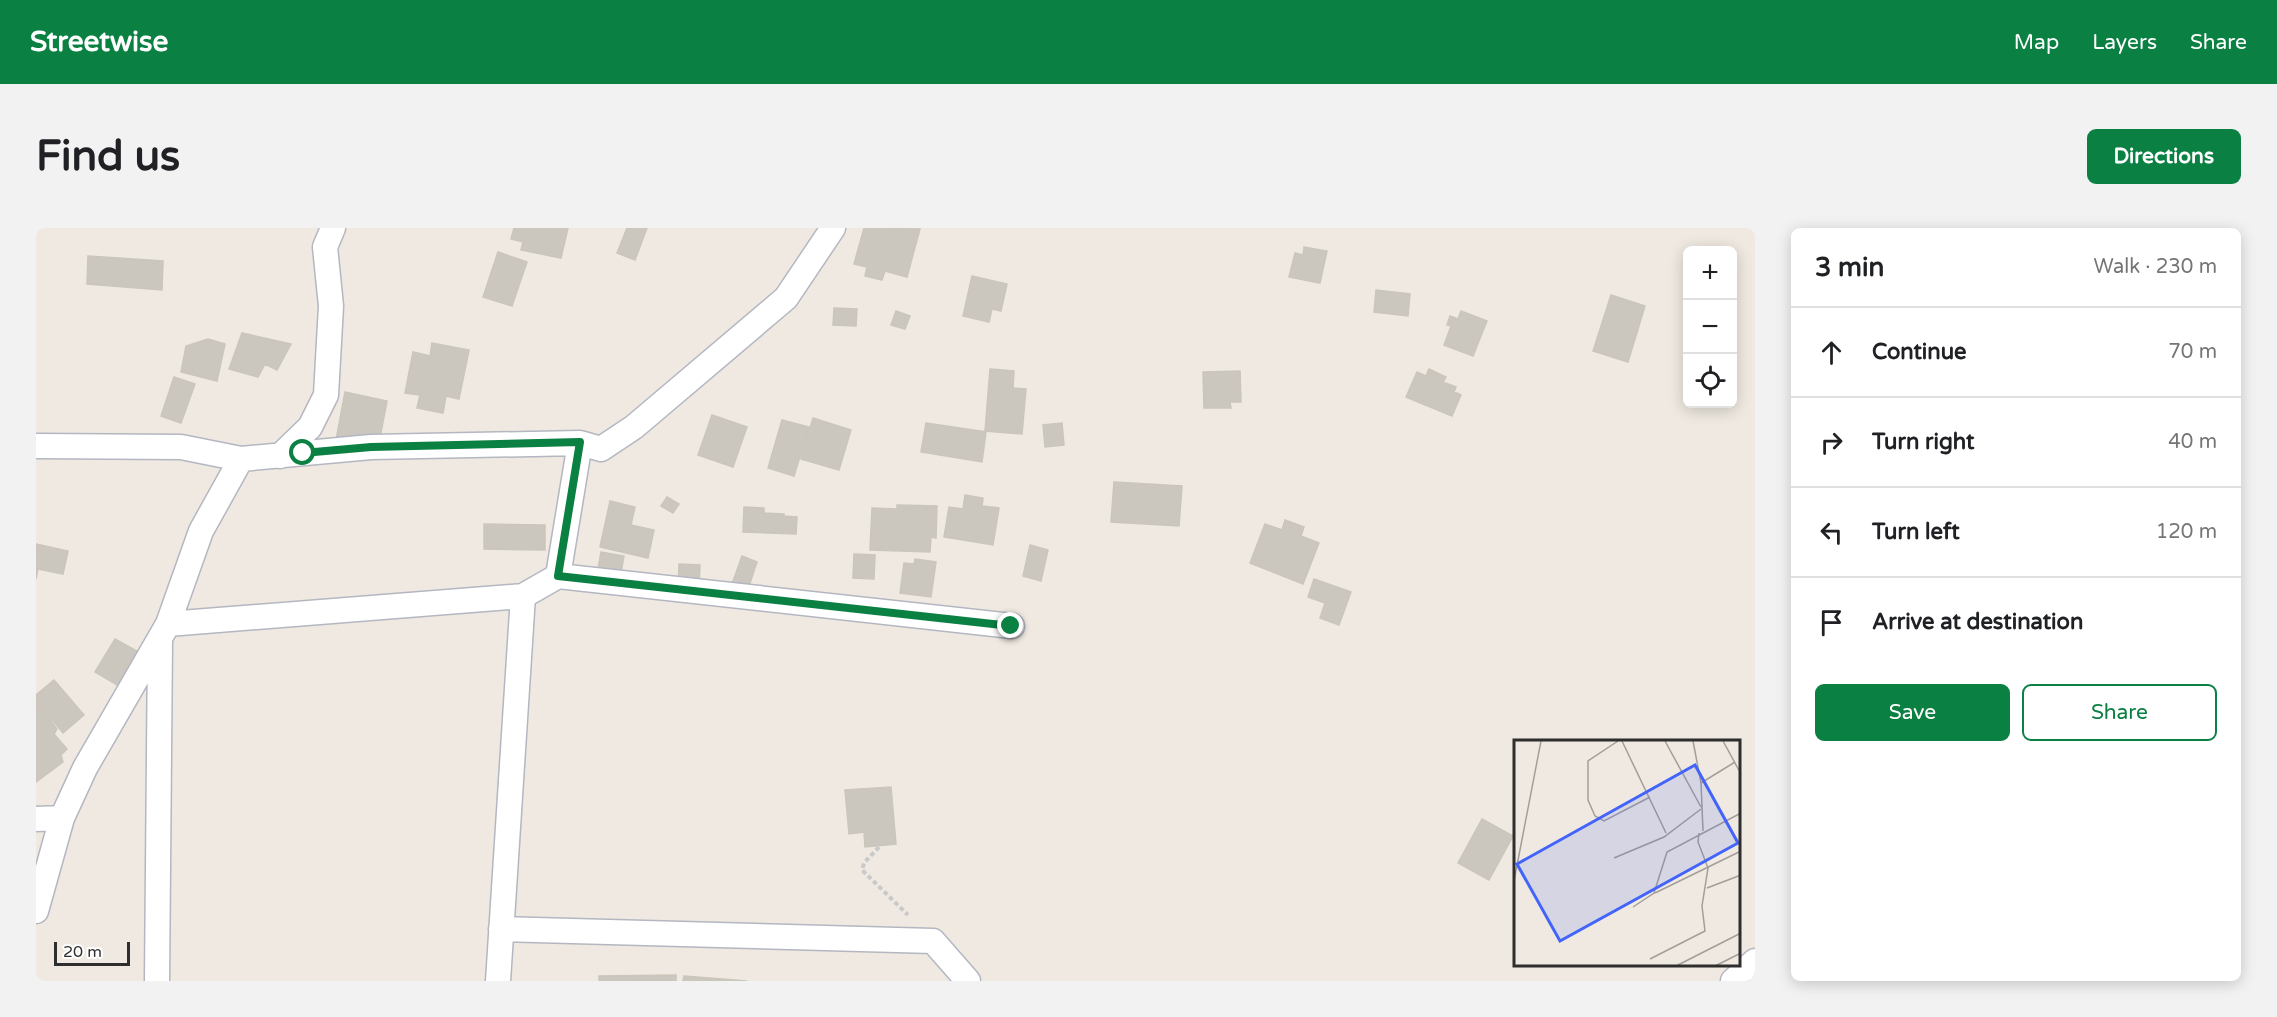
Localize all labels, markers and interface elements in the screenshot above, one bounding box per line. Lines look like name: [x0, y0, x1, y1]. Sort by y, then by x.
text: Streetwise: [30, 25, 168, 59]
text: Map: [2014, 30, 2059, 55]
text: Layers: [2092, 30, 2157, 55]
text: Share: [2190, 30, 2247, 55]
button: Directions: [2087, 129, 2241, 184]
text: Find us: [36, 131, 180, 182]
map controls: [1683, 246, 1737, 408]
button: +: [1683, 246, 1737, 300]
text: 3 min: [1815, 252, 1884, 283]
text: Walk · 230 m: [2094, 255, 2217, 279]
button: −: [1683, 300, 1737, 354]
icon: ahead: [1815, 336, 1848, 369]
text: Continue: [1872, 339, 1967, 365]
text: 70 m: [2168, 340, 2217, 364]
button: locate: [1683, 354, 1737, 408]
icon: right: [1815, 426, 1848, 459]
text: Turn right: [1872, 429, 1974, 455]
text: 40 m: [2168, 430, 2217, 454]
route start: [289, 439, 315, 465]
icon: left: [1815, 516, 1848, 549]
text: Turn left: [1872, 519, 1960, 545]
text: 120 m: [2156, 520, 2217, 544]
icon: arrive: [1815, 606, 1848, 639]
text: Arrive at destination: [1872, 609, 2083, 635]
route end: [997, 612, 1023, 638]
button: Save: [1815, 684, 2010, 741]
button: Share: [2022, 684, 2217, 741]
inset map: [1514, 740, 1740, 966]
scale bar: [54, 939, 130, 966]
text: 20 m: [63, 942, 102, 962]

